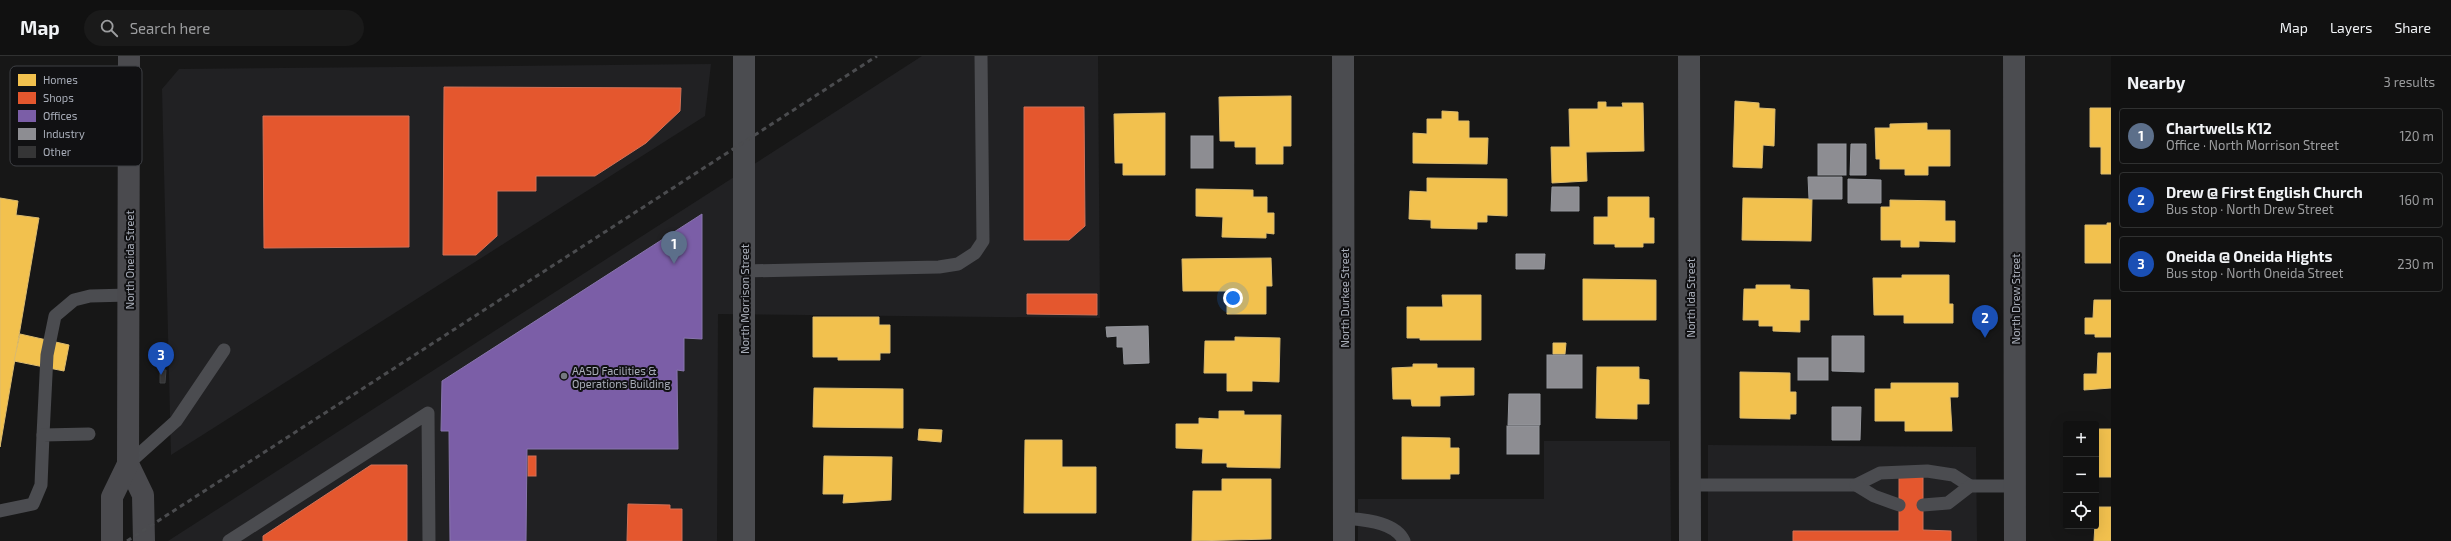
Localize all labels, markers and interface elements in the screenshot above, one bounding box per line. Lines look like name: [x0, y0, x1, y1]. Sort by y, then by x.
search box: [84, 10, 364, 46]
text: Map: [20, 16, 60, 39]
icon: search: [98, 17, 120, 39]
text: Search here: [130, 19, 210, 37]
text: Map: [2280, 19, 2308, 36]
text: Layers: [2330, 19, 2372, 36]
text: Share: [2394, 19, 2431, 36]
legend: [10, 66, 142, 166]
text: Nearby: [2127, 72, 2185, 92]
text: Homes: [43, 73, 78, 86]
text: 3 results: [2384, 74, 2435, 90]
text: Shops: [43, 91, 74, 104]
text: Offices: [43, 109, 78, 122]
text: Chartwells K12: [2166, 119, 2272, 137]
text: Industry: [43, 127, 85, 140]
text: 1: [2138, 128, 2144, 144]
text: 120 m: [2399, 128, 2434, 144]
text: Office · North Morrison Street: [2166, 137, 2339, 153]
text: Other: [43, 145, 72, 158]
text: Drew @ First English Church: [2166, 183, 2363, 201]
text: 2: [2137, 192, 2145, 208]
text: 160 m: [2399, 192, 2434, 208]
text: Bus stop · North Drew Street: [2166, 201, 2334, 217]
street label: North Oneida Street: [123, 210, 136, 310]
pin: 1: [661, 231, 687, 264]
street label: North Morrison Street: [738, 244, 751, 354]
text: Oneida @ Oneida Hights: [2166, 247, 2332, 265]
street label: North Durkee Street: [1338, 248, 1351, 348]
street label: North Drew Street: [2009, 254, 2022, 344]
text: 3: [2137, 256, 2145, 272]
text: 230 m: [2397, 256, 2434, 272]
street label: North Ida Street: [1684, 258, 1697, 338]
text: Bus stop · North Oneida Street: [2166, 265, 2344, 281]
your location: [1223, 288, 1243, 308]
pin: 2: [1972, 305, 1998, 338]
pin: 3: [148, 342, 174, 375]
place label: AASD Facilities & Operations Building: [572, 364, 670, 390]
marker: AASD Facilities & Operations Building: [559, 371, 569, 381]
map controls: [2063, 421, 2099, 529]
button: +: [2063, 421, 2099, 457]
button: −: [2063, 457, 2099, 493]
button: locate: [2063, 493, 2099, 529]

